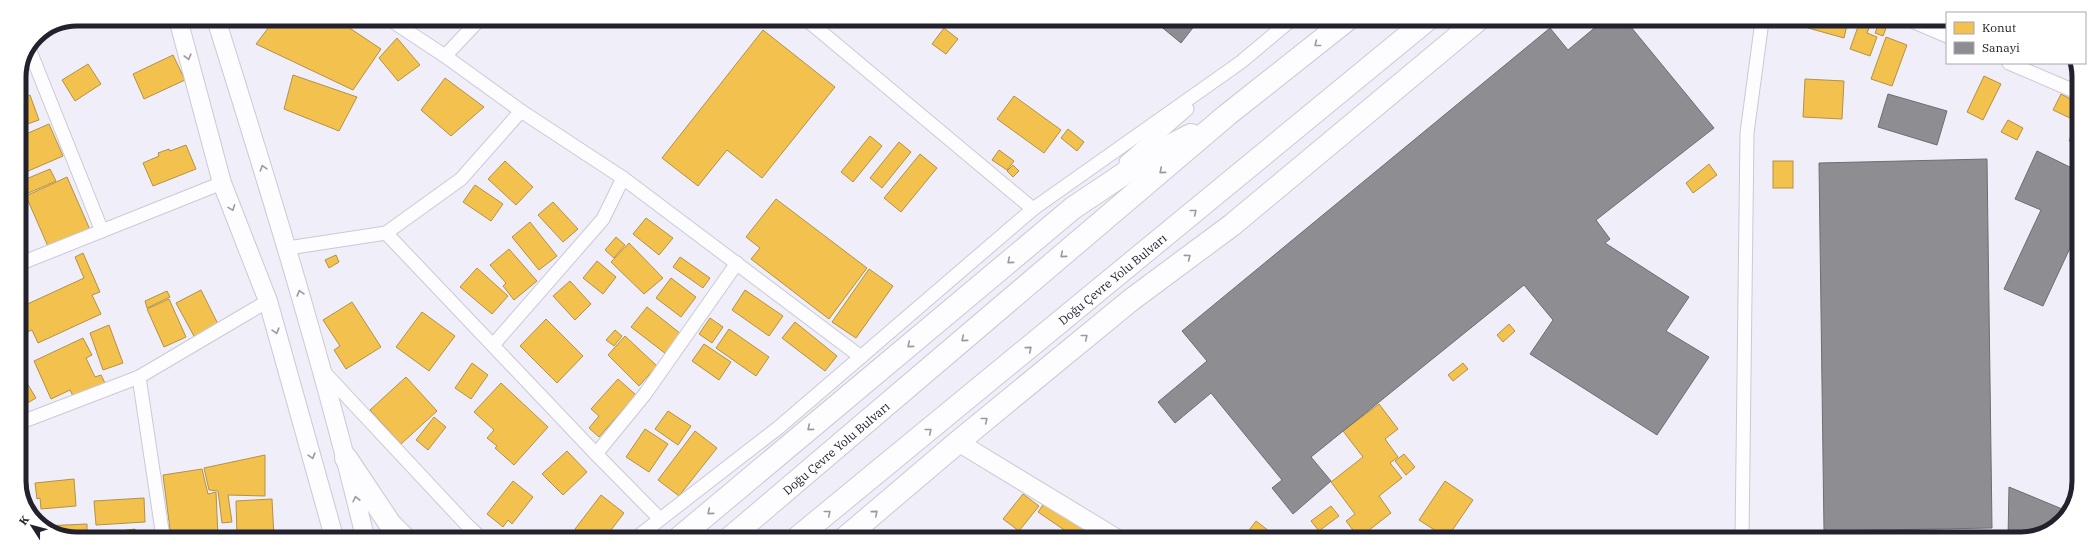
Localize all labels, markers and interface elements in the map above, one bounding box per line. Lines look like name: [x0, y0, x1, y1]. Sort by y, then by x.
legend: [1946, 12, 2086, 64]
text: Konut: [1982, 20, 2016, 35]
one-way arrow: [1314, 40, 1321, 47]
text: Sanayi: [1982, 40, 2020, 55]
one-way arrow: [183, 53, 192, 60]
one-way arrow: [259, 165, 268, 172]
one-way arrow: [1159, 166, 1166, 173]
one-way arrow: [227, 205, 235, 212]
one-way arrow: [1189, 210, 1197, 217]
street label: Doğu Çevre Yolu Bulvarı: [1055, 230, 1169, 328]
one-way arrow: [1060, 251, 1067, 258]
one-way arrow: [1184, 255, 1191, 262]
one-way arrow: [1007, 257, 1014, 264]
one-way arrow: [296, 290, 305, 297]
one-way arrow: [271, 327, 280, 334]
one-way arrow: [961, 335, 968, 342]
one-way arrow: [1081, 335, 1088, 342]
one-way arrow: [907, 340, 914, 347]
one-way arrow: [1024, 346, 1032, 353]
street label: Doğu Çevre Yolu Bulvarı: [779, 398, 892, 498]
one-way arrow: [980, 417, 987, 424]
one-way arrow: [807, 424, 815, 431]
one-way arrow: [924, 429, 931, 436]
one-way arrow: [307, 452, 315, 459]
one-way arrow: [353, 496, 361, 503]
north arrow: [12, 506, 52, 546]
one-way arrow: [708, 507, 715, 514]
one-way arrow: [870, 510, 877, 517]
one-way arrow: [823, 511, 830, 518]
text: K: [16, 512, 32, 528]

